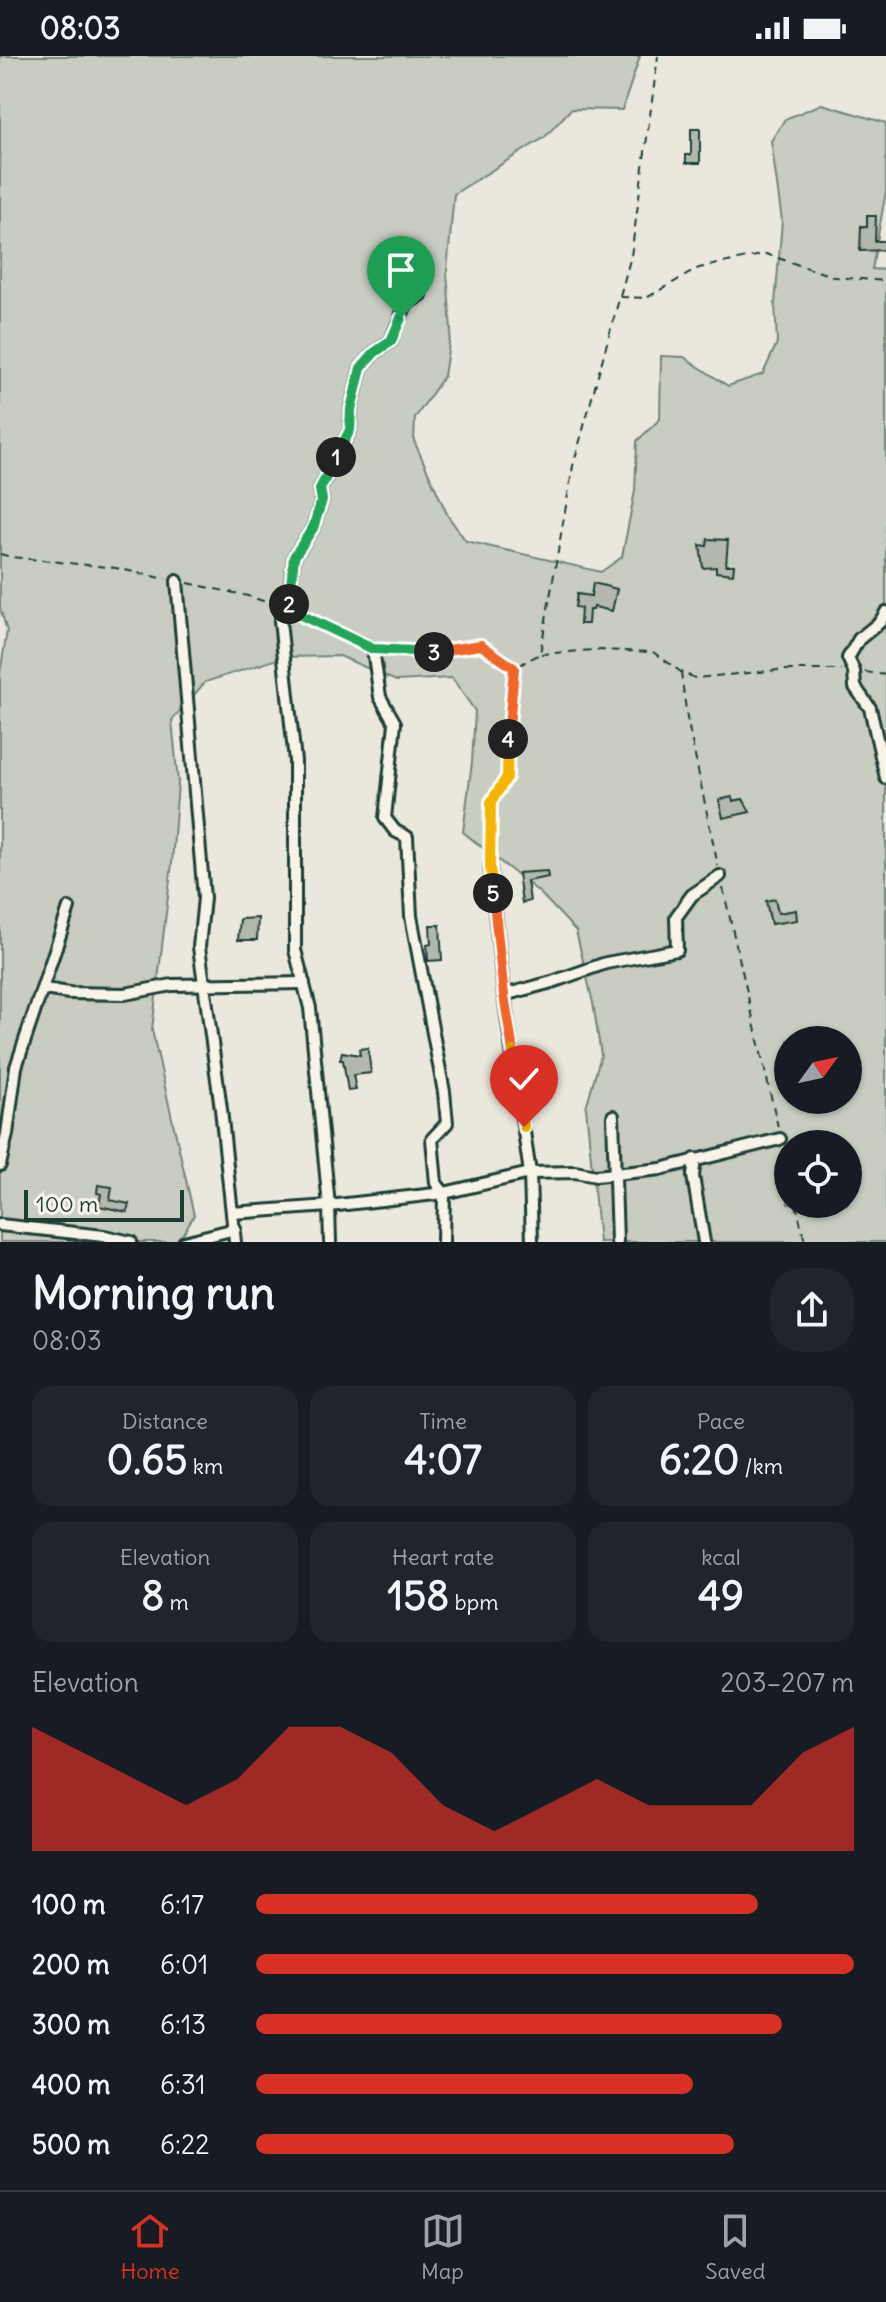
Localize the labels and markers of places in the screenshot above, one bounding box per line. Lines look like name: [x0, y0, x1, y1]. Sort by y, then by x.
pin: [367, 236, 435, 318]
pin: 1: [316, 437, 356, 477]
pin: 2: [269, 584, 309, 624]
pin: 3: [414, 632, 454, 672]
pin: 4: [488, 719, 528, 759]
pin: 5: [473, 873, 513, 913]
pin: [490, 1045, 558, 1127]

